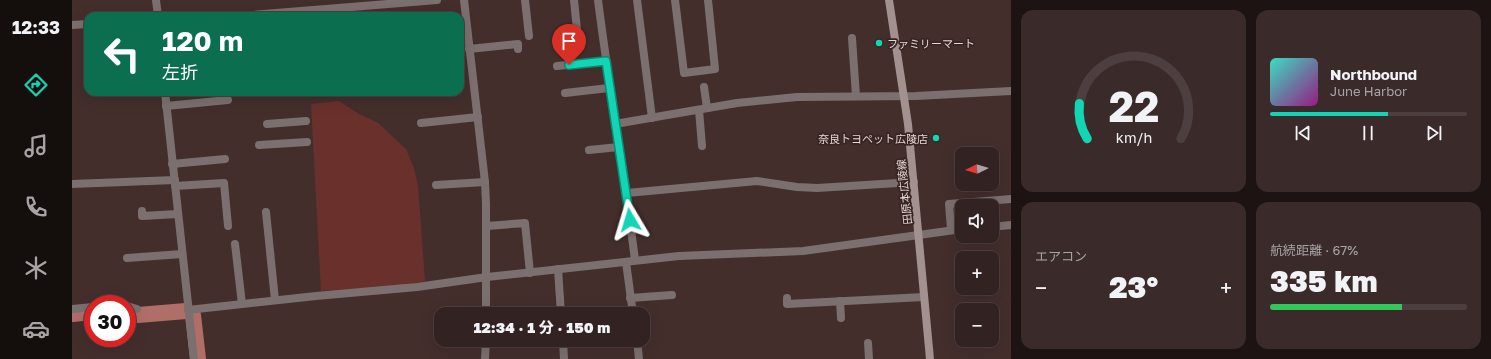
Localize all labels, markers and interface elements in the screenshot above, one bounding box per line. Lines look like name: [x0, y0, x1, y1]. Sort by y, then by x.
text: 12:33: [12, 16, 60, 38]
text: 120 m: [162, 24, 243, 57]
pin: [552, 24, 586, 65]
icon: left: [96, 28, 148, 80]
icon: arrive: [558, 30, 580, 52]
place label: ファミリーマート: [887, 37, 975, 50]
marker: ファミリーマート: [874, 38, 884, 48]
text: 左折: [162, 61, 198, 83]
text: Northbound: [1330, 65, 1417, 83]
icon: directions: [22, 71, 50, 99]
text: 22: [1108, 81, 1159, 131]
text: June Harbor: [1330, 83, 1407, 99]
icon: previous: [1292, 122, 1314, 144]
icon: pause: [1357, 122, 1379, 144]
icon: next: [1423, 122, 1445, 144]
text: km/h: [1115, 128, 1152, 145]
icon: music: [22, 132, 50, 160]
place label: 奈良トヨペット広陵店: [818, 132, 928, 145]
marker: 奈良トヨペット広陵店: [931, 133, 941, 143]
north arrow: [955, 147, 999, 191]
map controls: [955, 147, 999, 347]
street label: 田原本広陵線: [894, 159, 914, 225]
icon: phone: [22, 193, 50, 221]
position arrow: [609, 199, 651, 241]
button: sound: [955, 199, 999, 243]
text: 航続距離 · 67%: [1270, 242, 1358, 258]
text: エアコン: [1035, 248, 1087, 264]
button: +: [955, 251, 999, 295]
icon: climate: [22, 254, 50, 282]
text: 335 km: [1270, 263, 1378, 299]
text: 23°: [1109, 269, 1158, 305]
text: −: [1035, 274, 1047, 301]
text: +: [1220, 274, 1232, 301]
speed limit sign: 30: [84, 295, 136, 347]
button: −: [955, 303, 999, 347]
icon: car: [22, 315, 50, 343]
text: 12:34 · 1 分 · 150 m: [474, 318, 610, 336]

